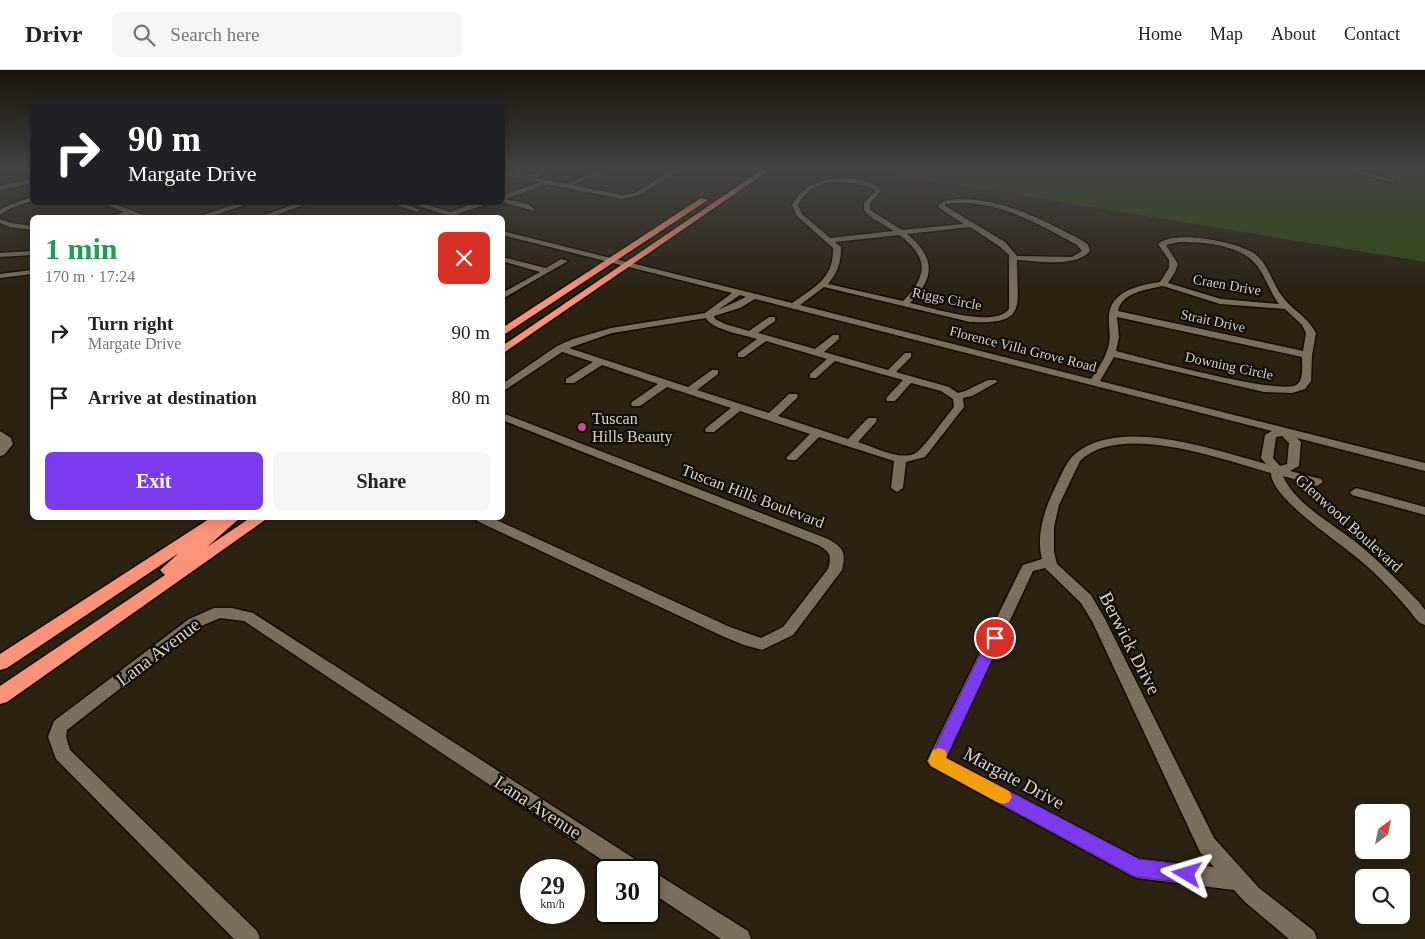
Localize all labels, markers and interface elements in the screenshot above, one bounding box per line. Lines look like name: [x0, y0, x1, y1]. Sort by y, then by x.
search box: [112, 12, 462, 57]
text: Drivr: [25, 21, 82, 47]
icon: search: [130, 21, 158, 49]
text: Search here: [170, 24, 259, 45]
text: Home: [1138, 24, 1182, 44]
text: Map: [1210, 24, 1243, 44]
text: About: [1271, 24, 1316, 44]
text: Contact: [1344, 24, 1400, 44]
icon: right: [45, 120, 110, 185]
text: 90 m: [128, 120, 201, 159]
text: Margate Drive: [128, 161, 257, 186]
text: 1 min: [45, 232, 118, 265]
button: close: [438, 232, 490, 284]
text: 170 m · 17:24: [45, 268, 135, 285]
street label: Craen Drive: [1192, 272, 1262, 298]
street label: Riggs Circle: [911, 285, 983, 313]
street label: Strait Drive: [1179, 307, 1247, 335]
text: Turn right: [88, 313, 173, 334]
icon: right: [45, 319, 73, 347]
text: 90 m: [451, 322, 490, 343]
street label: Florence Villa Grove Road: [948, 323, 1098, 375]
text: Margate Drive: [88, 335, 181, 352]
street label: Downing Circle: [1184, 349, 1274, 383]
icon: arrive: [45, 384, 73, 412]
text: Arrive at destination: [88, 387, 257, 408]
text: 80 m: [451, 387, 490, 408]
place label: Tuscan Hills Beauty: [592, 410, 672, 446]
marker: Tuscan Hills Beauty: [576, 421, 588, 433]
button: Exit: [45, 452, 263, 510]
button: Share: [273, 452, 490, 510]
street label: Tuscan Hills Boulevard: [679, 461, 827, 531]
street label: Glenwood Boulevard: [1292, 471, 1406, 575]
street label: Berwick Drive: [1095, 588, 1165, 698]
street label: Lana Avenue: [112, 614, 204, 690]
pin: [974, 617, 1016, 659]
icon: arrive: [981, 624, 1009, 652]
street label: Margate Drive: [960, 743, 1068, 813]
street label: Lana Avenue: [491, 771, 585, 843]
north arrow: [1355, 804, 1410, 859]
map controls: [1355, 804, 1410, 924]
position arrow: [1160, 847, 1212, 899]
speed limit sign: 30: [595, 859, 660, 924]
button: search: [1355, 869, 1410, 924]
text: 29: [540, 872, 565, 899]
text: km/h: [540, 897, 565, 911]

